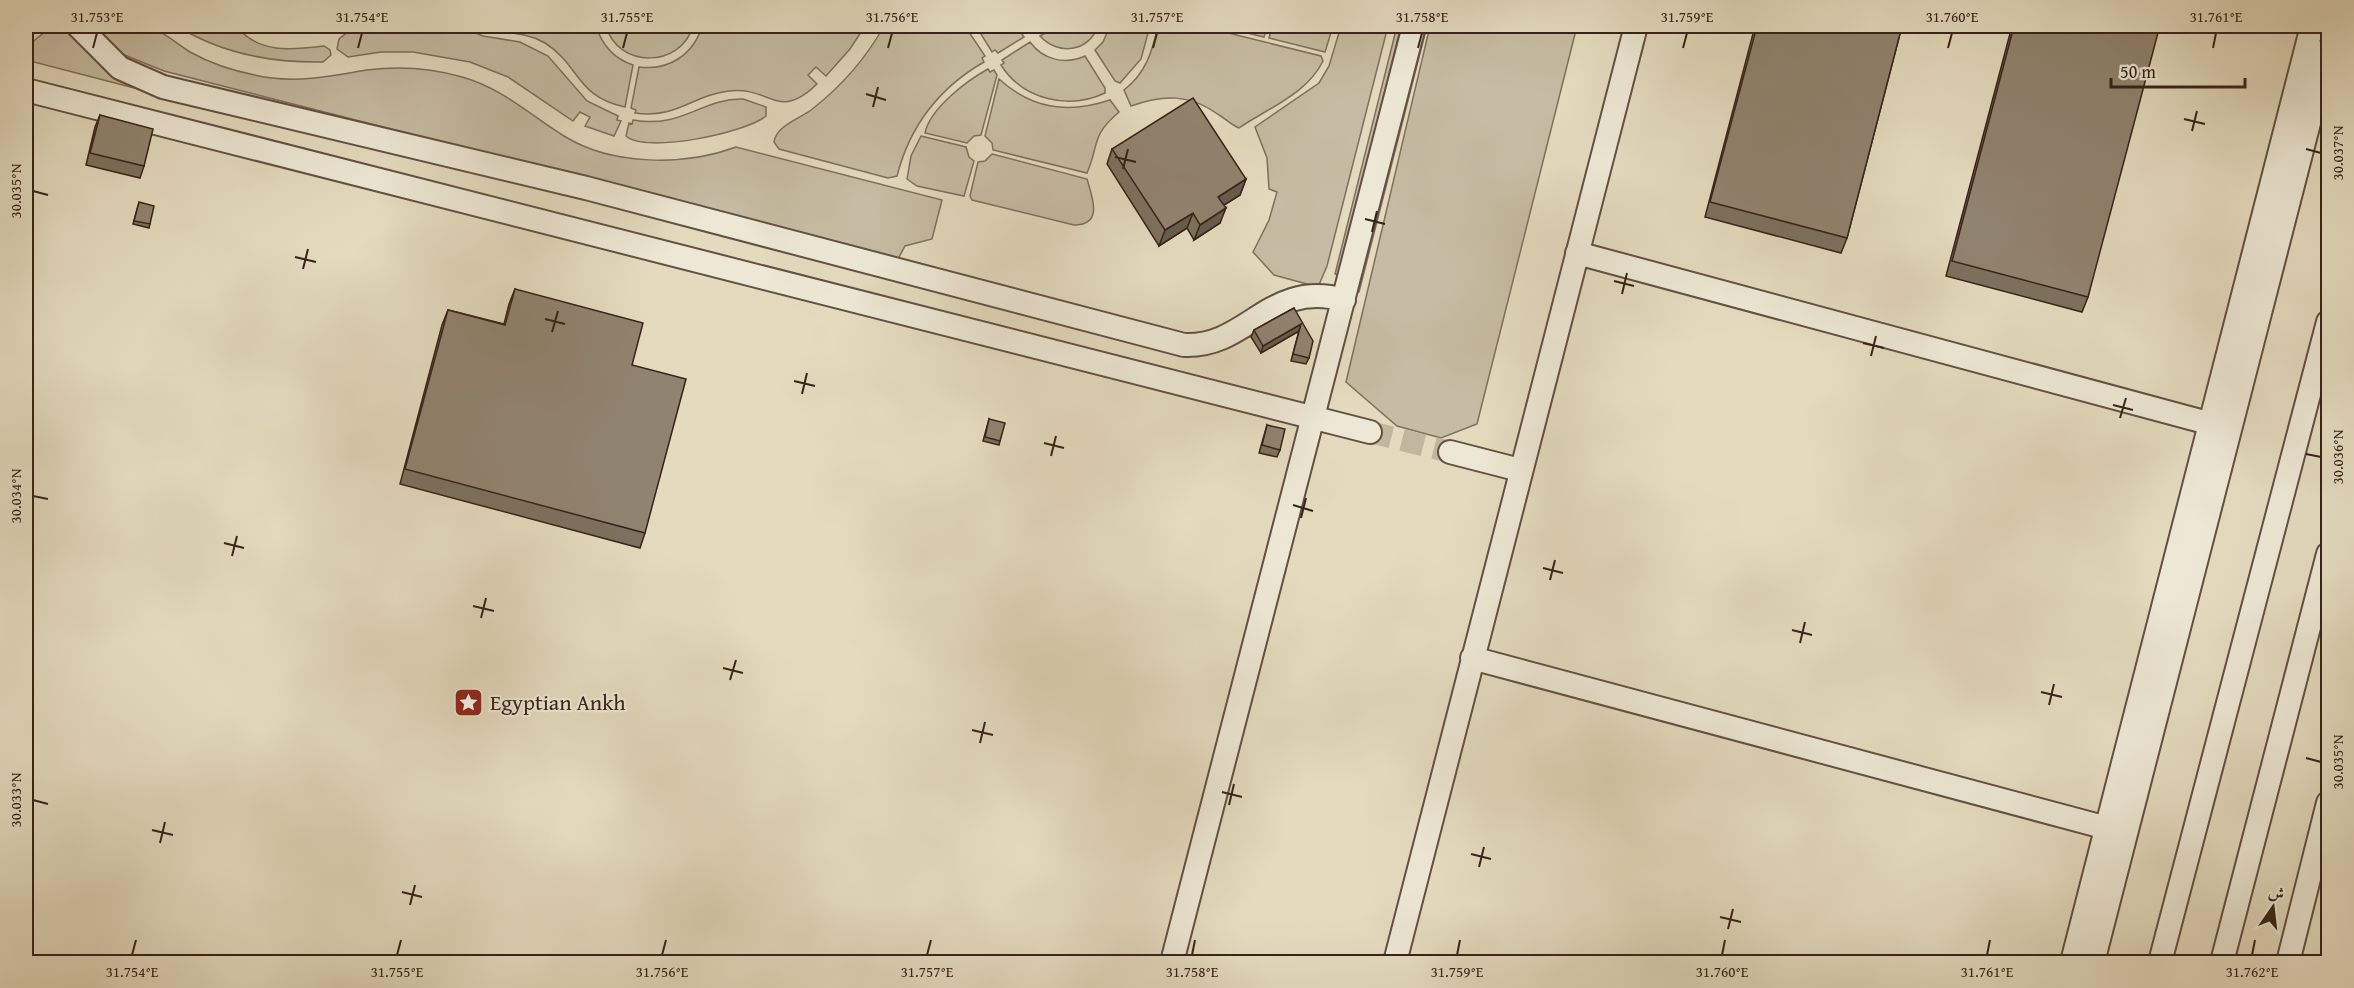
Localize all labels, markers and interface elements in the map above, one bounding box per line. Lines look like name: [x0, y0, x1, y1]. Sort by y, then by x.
text: 31.753°E: [71, 6, 124, 27]
text: 31.754°E: [336, 6, 389, 27]
text: 31.755°E: [601, 6, 654, 27]
text: 31.756°E: [866, 6, 919, 27]
text: 31.757°E: [1131, 6, 1184, 27]
text: 31.758°E: [1396, 6, 1449, 27]
text: 31.759°E: [1661, 6, 1714, 27]
text: 31.760°E: [1926, 6, 1979, 27]
text: 31.761°E: [2190, 6, 2243, 27]
scale bar: [2111, 51, 2244, 89]
text: 50 m: [2120, 58, 2156, 85]
text: 30.037°N: [2327, 125, 2348, 180]
text: 30.035°N: [5, 163, 26, 218]
text: 30.036°N: [2327, 429, 2348, 484]
text: 30.034°N: [5, 468, 26, 523]
place icon: Egyptian Ankh: [453, 686, 485, 718]
place label: Egyptian Ankh: [490, 686, 626, 718]
text: 30.035°N: [2327, 734, 2348, 789]
text: 30.033°N: [5, 772, 26, 827]
north arrow: [2243, 877, 2303, 937]
text: ش: [2266, 879, 2287, 906]
text: 31.754°E: [106, 961, 159, 982]
text: 31.755°E: [371, 961, 424, 982]
text: 31.756°E: [636, 961, 689, 982]
text: 31.757°E: [901, 961, 954, 982]
text: 31.758°E: [1166, 961, 1219, 982]
text: 31.759°E: [1431, 961, 1484, 982]
text: 31.760°E: [1696, 961, 1749, 982]
text: 31.761°E: [1961, 961, 2014, 982]
text: 31.762°E: [2226, 961, 2279, 982]

